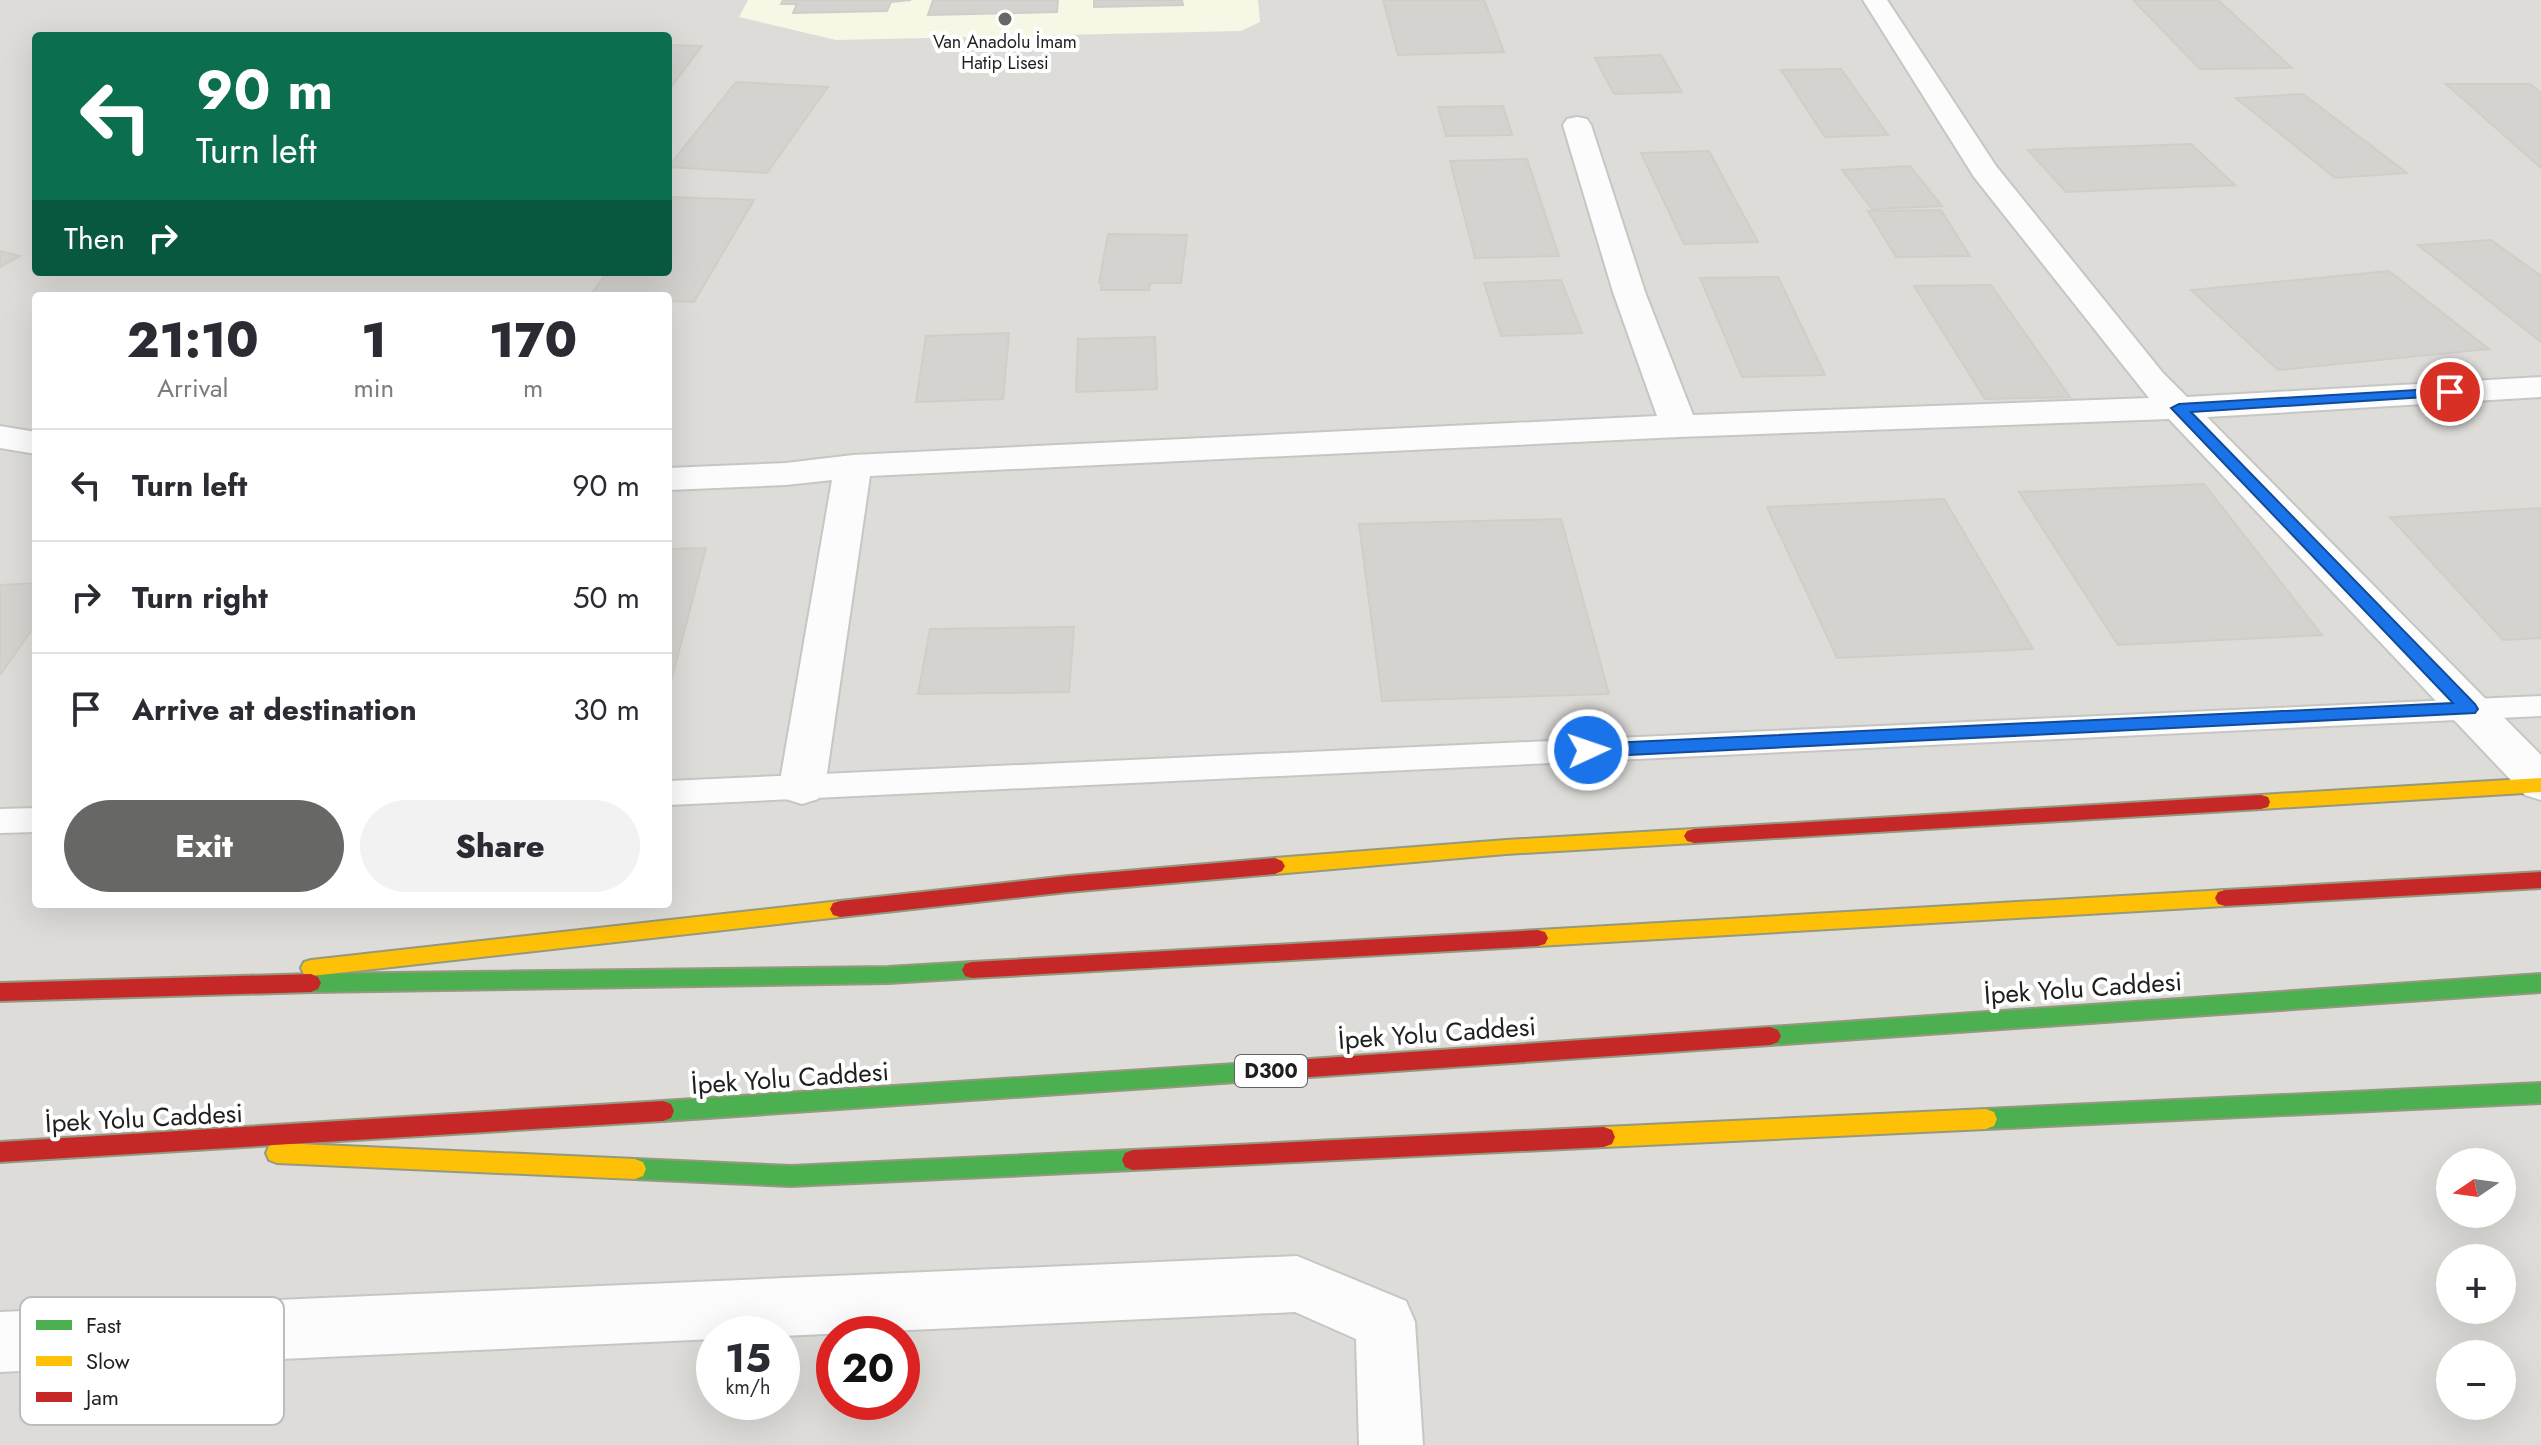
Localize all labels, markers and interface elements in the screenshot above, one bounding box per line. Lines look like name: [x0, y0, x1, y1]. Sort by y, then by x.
marker: Van Anadolu İmam Hatip Lisesi: [996, 10, 1014, 28]
place label: Van Anadolu İmam Hatip Lisesi: [933, 29, 1077, 76]
text: 90 m: [196, 49, 333, 130]
icon: left: [64, 64, 168, 168]
text: Turn left: [196, 124, 317, 176]
icon: right: [141, 216, 185, 260]
text: Then: [64, 217, 125, 260]
text: 21:10: [127, 306, 259, 375]
text: 1: [361, 306, 387, 375]
text: 170: [489, 306, 577, 375]
pin: [2416, 358, 2484, 426]
text: Arrival: [157, 369, 229, 407]
text: min: [354, 369, 394, 407]
text: m: [523, 369, 543, 407]
icon: arrive: [2428, 370, 2472, 414]
icon: left: [64, 463, 108, 507]
text: Turn left: [132, 464, 247, 507]
text: 90 m: [572, 464, 640, 507]
icon: right: [64, 575, 108, 619]
text: Turn right: [132, 576, 268, 619]
text: 50 m: [573, 576, 640, 619]
icon: arrive: [64, 687, 108, 731]
text: Arrive at destination: [132, 688, 417, 731]
text: 30 m: [573, 688, 640, 731]
position arrow: [1546, 708, 1630, 792]
button: Exit: [64, 800, 344, 892]
button: Share: [360, 800, 640, 892]
street label: İpek Yolu Caddesi: [1983, 962, 2183, 1014]
street label: İpek Yolu Caddesi: [1337, 1007, 1537, 1059]
street label: İpek Yolu Caddesi: [690, 1052, 890, 1104]
road number: D300: [1235, 1055, 1307, 1087]
street label: İpek Yolu Caddesi: [44, 1094, 244, 1142]
north arrow: [2436, 1148, 2516, 1228]
map controls: [2436, 1148, 2516, 1420]
button: +: [2436, 1244, 2516, 1324]
legend: [20, 1297, 284, 1425]
text: Fast: [86, 1309, 122, 1341]
speed limit sign: 20: [816, 1316, 920, 1420]
text: 15: [725, 1329, 771, 1387]
button: −: [2436, 1340, 2516, 1420]
text: Slow: [86, 1345, 130, 1377]
text: km/h: [725, 1373, 771, 1402]
text: Jam: [83, 1381, 119, 1413]

